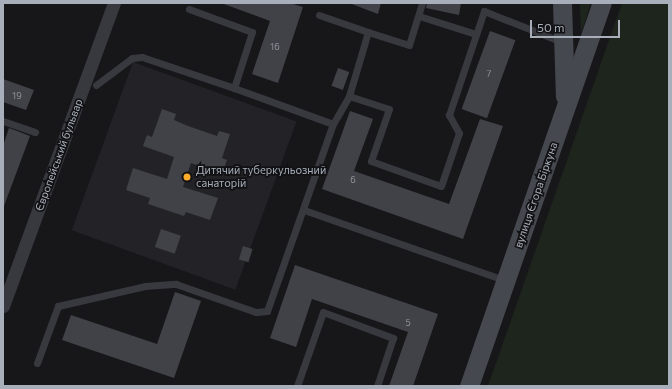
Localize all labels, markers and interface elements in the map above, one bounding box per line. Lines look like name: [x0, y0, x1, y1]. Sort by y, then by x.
scale bar: [532, 12, 622, 38]
text: 50 m: [537, 20, 565, 34]
house number: 16: [270, 42, 280, 52]
house number: 7: [487, 69, 491, 79]
house number: 19: [12, 91, 22, 101]
street label: Європейський бульвар: [33, 97, 85, 213]
street label: вулиця Єгора Біркуна: [512, 140, 560, 250]
place label: Дитячий туберкульозний санаторій: [196, 164, 326, 190]
marker: Дитячий туберкульозний санаторій: [181, 171, 193, 183]
house number: 6: [350, 175, 356, 185]
house number: 5: [405, 318, 411, 328]

